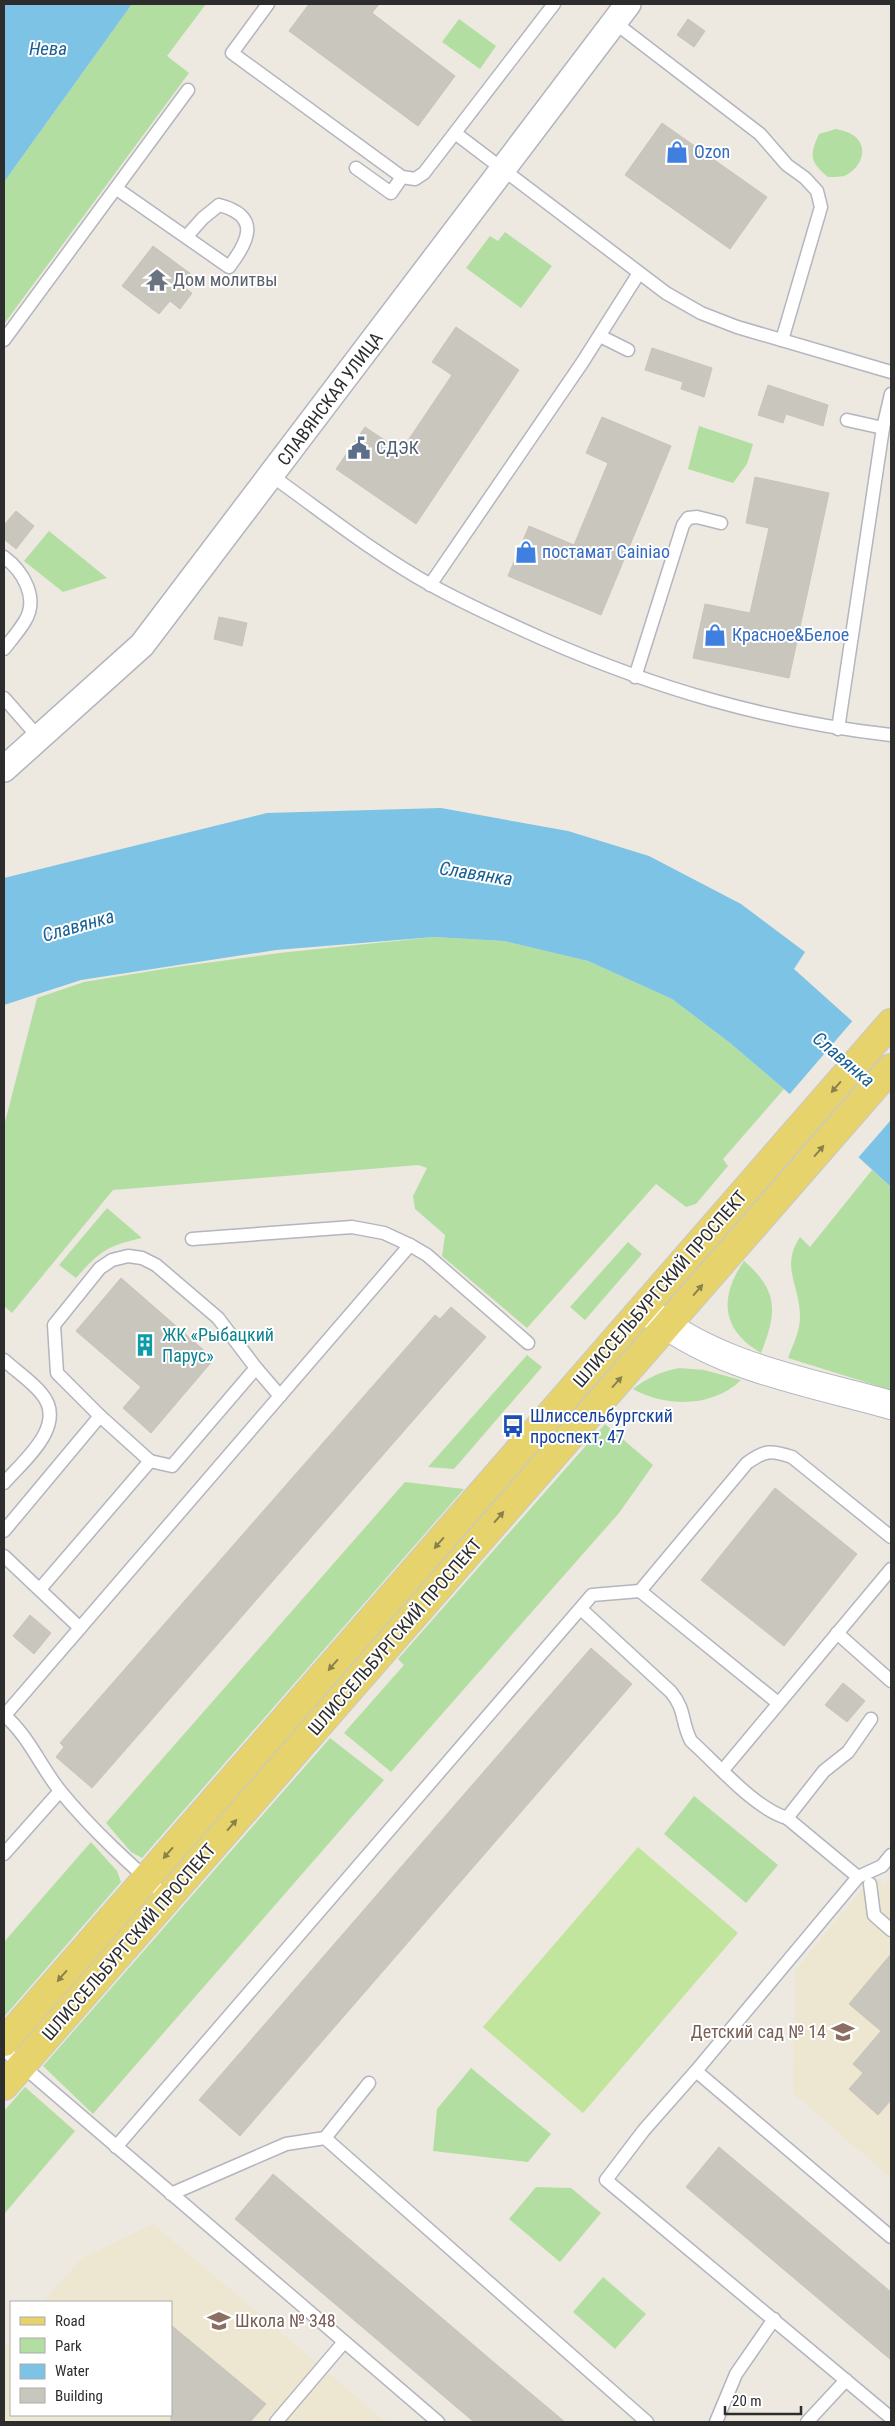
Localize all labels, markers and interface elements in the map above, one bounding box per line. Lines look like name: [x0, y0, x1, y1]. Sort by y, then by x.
water label: Нева: [29, 37, 67, 60]
shop icon: Ozon: [664, 139, 690, 165]
place label: Ozon: [694, 141, 730, 162]
temple icon: Дом молитвы: [144, 267, 170, 293]
place label: Дом молитвы: [173, 269, 278, 290]
street label: СЛАВЯНСКАЯ УЛИЦА: [273, 327, 387, 470]
public building icon: СДЭК: [346, 435, 372, 461]
place label: СДЭК: [376, 437, 419, 458]
shop icon: постамат Cainiao: [513, 539, 539, 565]
place label: постамат Cainiao: [542, 541, 670, 562]
shop icon: Красное&Белое: [702, 622, 728, 648]
place label: Красное&Белое: [732, 624, 849, 645]
water label: Славянка: [438, 856, 514, 891]
water label: Славянка: [39, 904, 117, 947]
water label: Славянка: [808, 1027, 879, 1092]
one-way arrow: [830, 1080, 842, 1092]
one-way arrow: [813, 1144, 824, 1157]
street label: ШЛИССЕЛЬБУРГСКИЙ ПРОСПЕКТ: [568, 1186, 751, 1391]
one-way arrow: [692, 1284, 703, 1296]
place label: ЖК «Рыбацкий Парус»: [162, 1324, 274, 1366]
building icon: ЖК «Рыбацкий Парус»: [132, 1332, 158, 1358]
one-way arrow: [611, 1376, 623, 1388]
place label: Шлиссельбургский проспект, 47: [530, 1405, 673, 1447]
bus stop icon: Шлиссельбургский проспект, 47: [500, 1413, 526, 1439]
one-way arrow: [493, 1512, 505, 1524]
street label: ШЛИССЕЛЬБУРГСКИЙ ПРОСПЕКТ: [303, 1534, 486, 1739]
one-way arrow: [434, 1536, 445, 1549]
one-way arrow: [327, 1658, 338, 1671]
one-way arrow: [226, 1819, 237, 1832]
street label: ШЛИССЕЛЬБУРГСКИЙ ПРОСПЕКТ: [37, 1839, 220, 2044]
one-way arrow: [163, 1847, 174, 1860]
one-way arrow: [56, 1969, 67, 1982]
school or university icon: Детский сад № 14: [830, 2019, 856, 2045]
place label: Детский сад № 14: [691, 2021, 826, 2042]
legend: [10, 2301, 172, 2416]
school or university icon: Школа № 348: [206, 2308, 232, 2334]
place label: Школа № 348: [235, 2310, 336, 2331]
text: Road: [55, 2312, 85, 2330]
text: Park: [55, 2337, 82, 2355]
text: Water: [55, 2362, 90, 2380]
scale bar: [725, 2384, 801, 2416]
text: Building: [55, 2387, 103, 2405]
text: 20 m: [732, 2392, 762, 2410]

